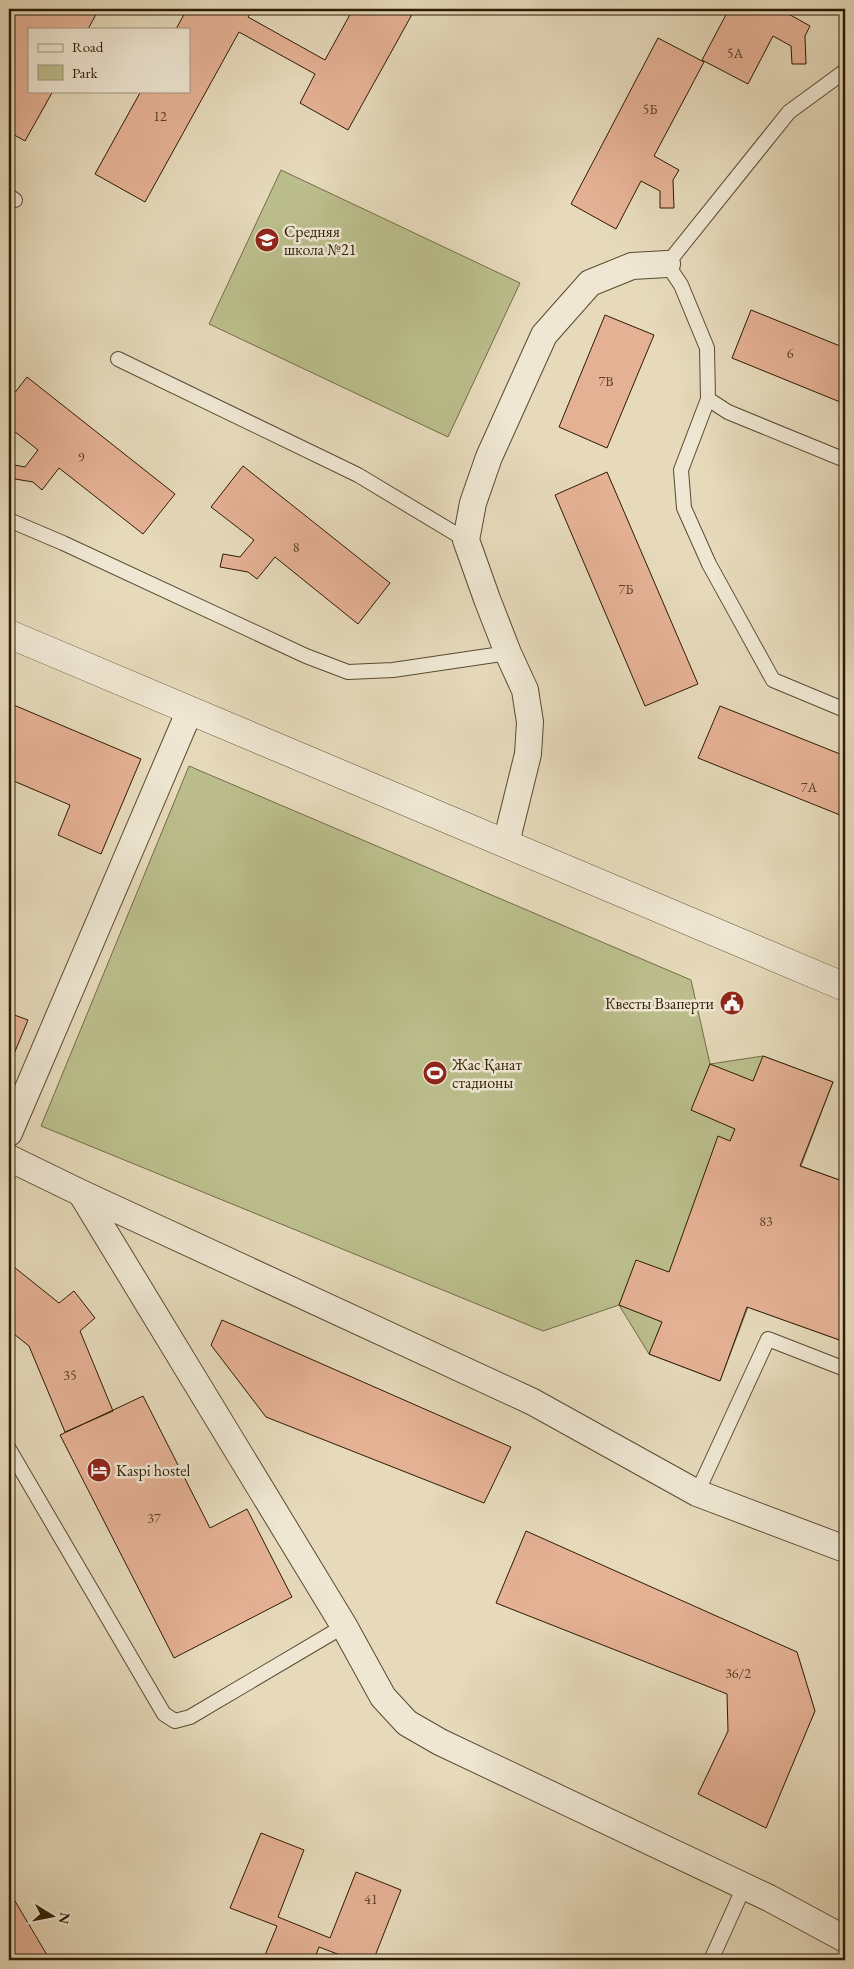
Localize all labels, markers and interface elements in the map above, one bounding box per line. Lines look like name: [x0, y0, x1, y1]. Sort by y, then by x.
legend: [28, 28, 190, 92]
text: Road: [72, 37, 104, 56]
house number: 5А: [727, 44, 744, 62]
text: Park: [72, 63, 99, 82]
house number: 5Б: [643, 100, 657, 118]
house number: 12: [153, 107, 167, 125]
place label: Средняя школа №21: [284, 221, 356, 260]
school or university icon: Средняя школа №21: [254, 227, 280, 253]
house number: 6: [787, 344, 794, 362]
house number: 7В: [599, 372, 613, 390]
house number: 9: [78, 448, 85, 466]
house number: 8: [293, 538, 300, 556]
house number: 7Б: [619, 580, 633, 598]
house number: 7А: [801, 778, 818, 796]
public building icon: Квесты Взаперти: [719, 990, 745, 1016]
place label: Квесты Взаперти: [605, 993, 715, 1014]
place label: Жас Қанат стадионы: [451, 1054, 522, 1093]
sports icon: Жас Қанат стадионы: [422, 1060, 448, 1086]
house number: 83: [759, 1212, 773, 1230]
house number: 35: [63, 1366, 77, 1384]
hotel icon: Kaspi hostel: [86, 1457, 112, 1483]
place label: Kaspi hostel: [116, 1460, 190, 1481]
house number: 37: [147, 1509, 161, 1527]
house number: 36/2: [725, 1664, 751, 1682]
house number: 41: [364, 1890, 378, 1908]
north arrow: [28, 1892, 78, 1942]
text: N: [55, 1911, 75, 1926]

